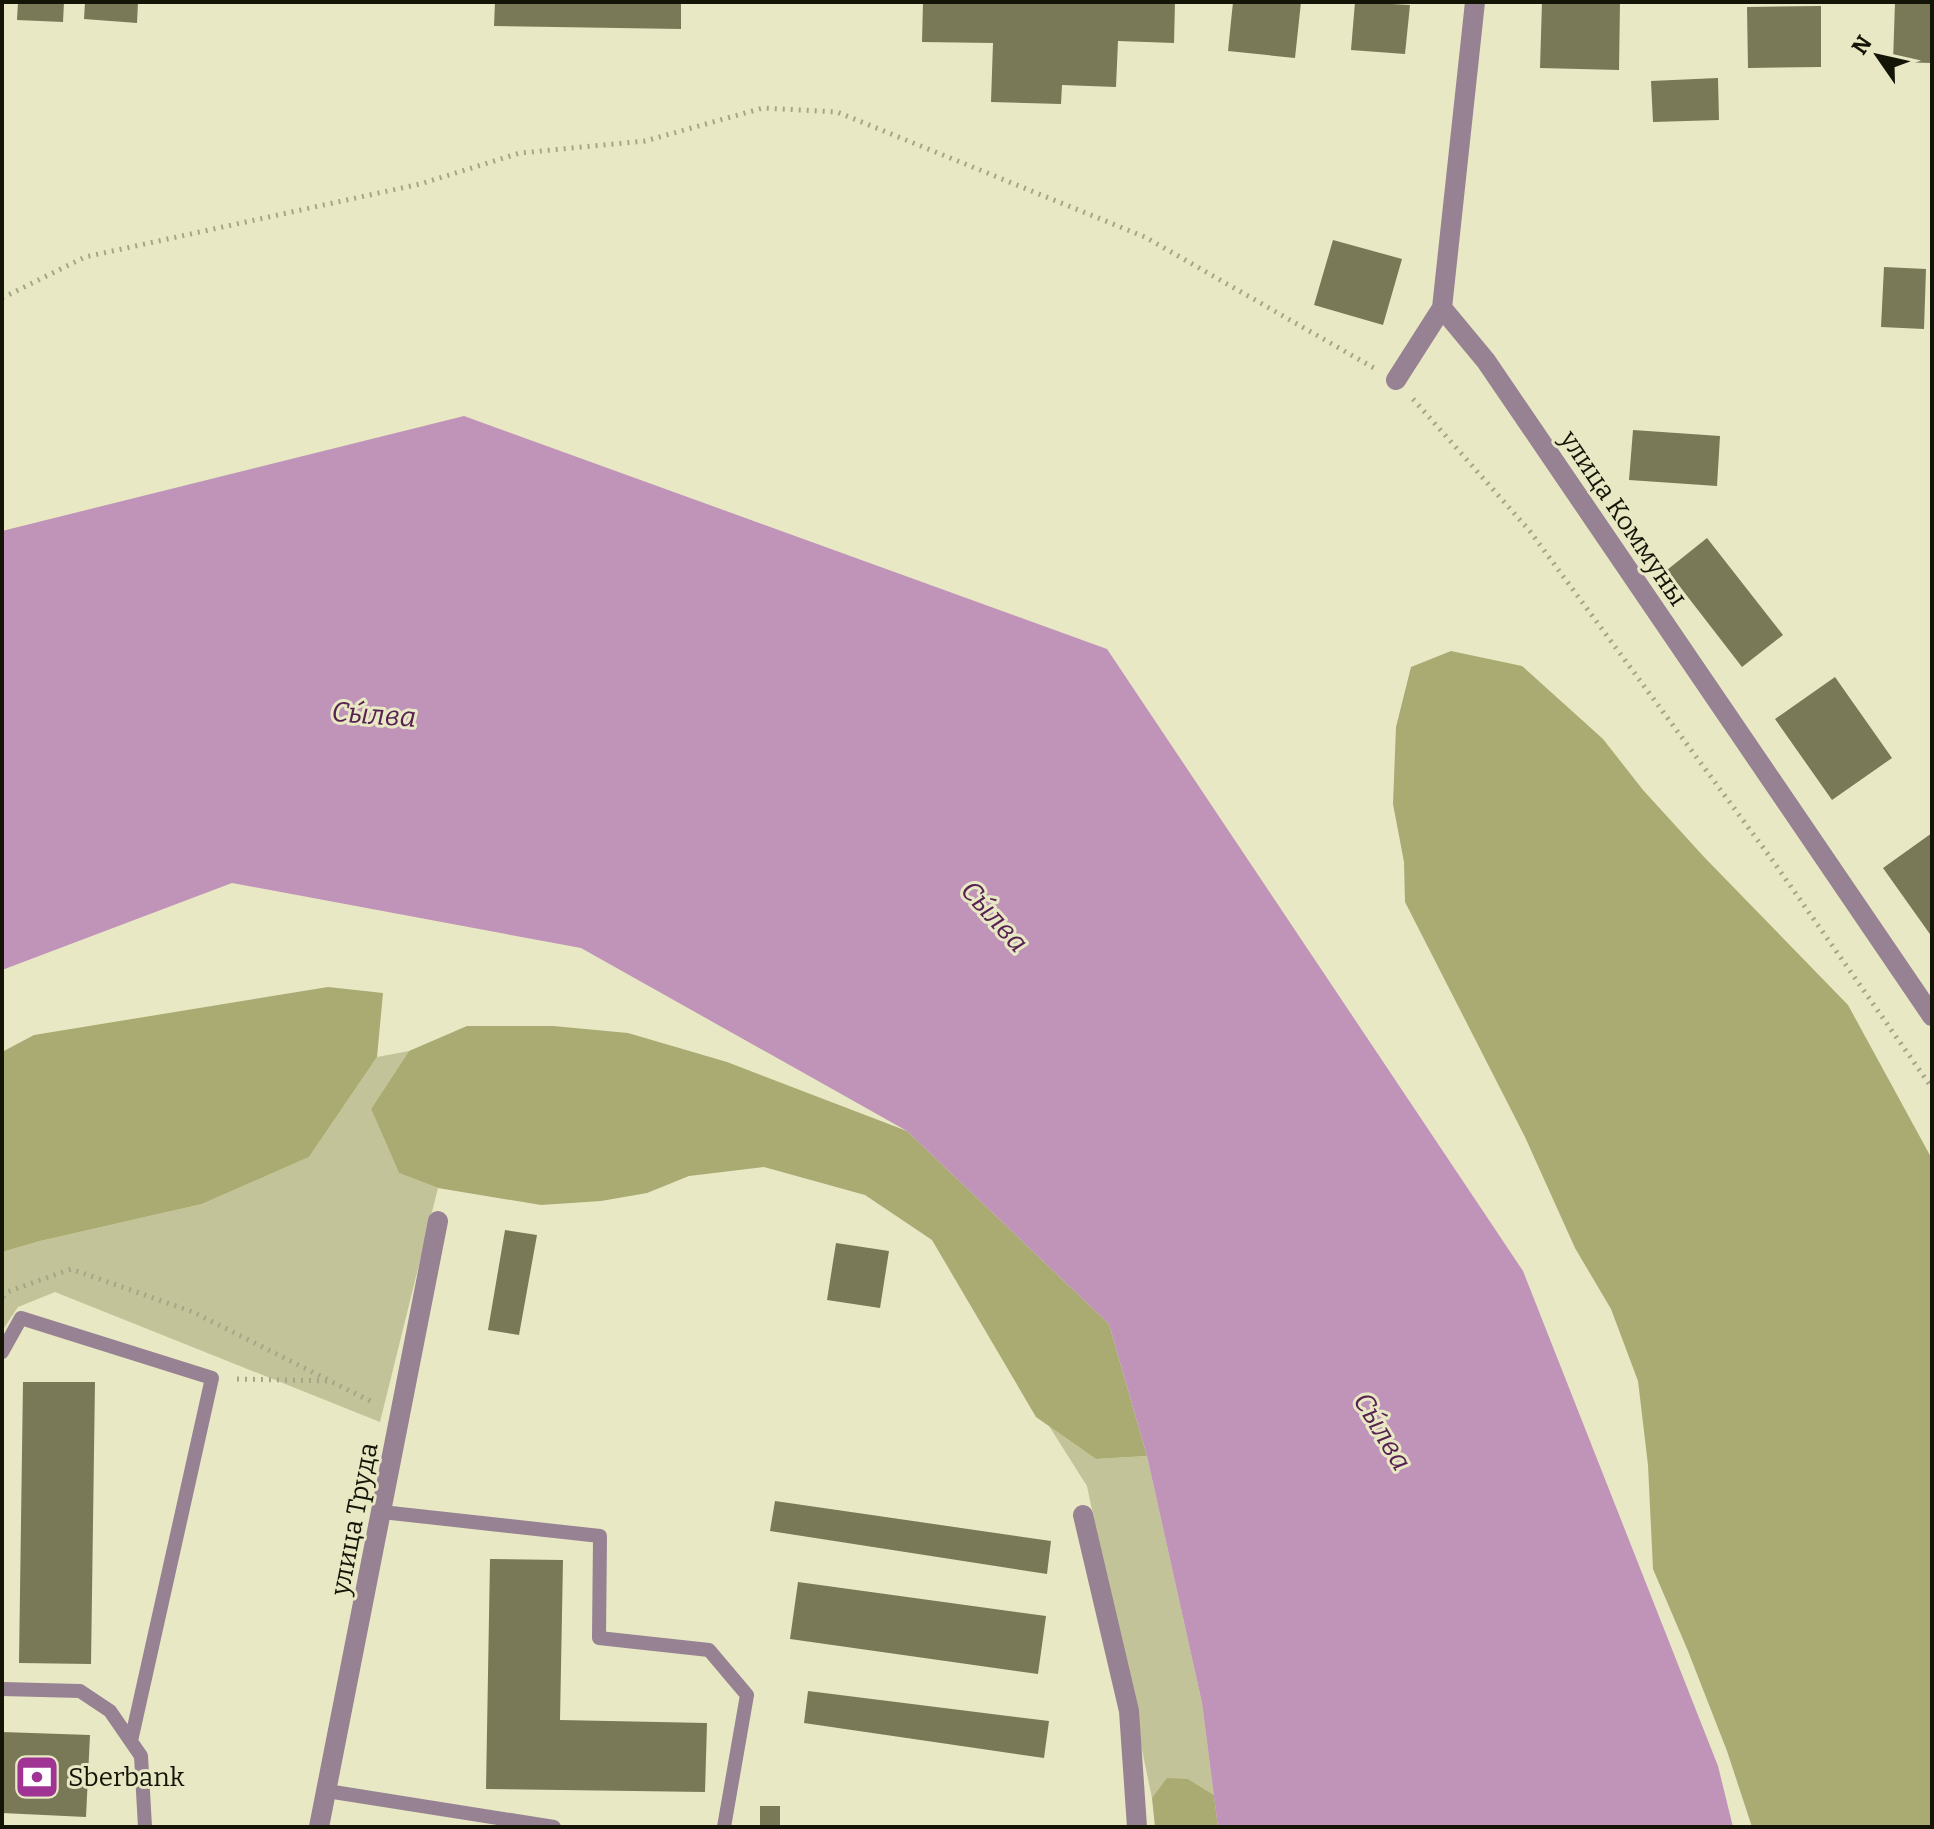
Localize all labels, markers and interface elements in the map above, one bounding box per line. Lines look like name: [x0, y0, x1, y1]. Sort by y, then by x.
north arrow: [1838, 16, 1918, 96]
text: N: [1846, 30, 1878, 60]
street label: улица Коммуны: [1553, 424, 1694, 612]
water label: Сы́лва: [331, 695, 417, 734]
water label: Сы́лва: [954, 874, 1035, 959]
water label: Сы́лва: [1347, 1386, 1419, 1476]
street label: улица Труда: [324, 1440, 385, 1599]
bank icon: Sberbank: [13, 1753, 61, 1801]
place label: Sberbank: [68, 1762, 185, 1793]

